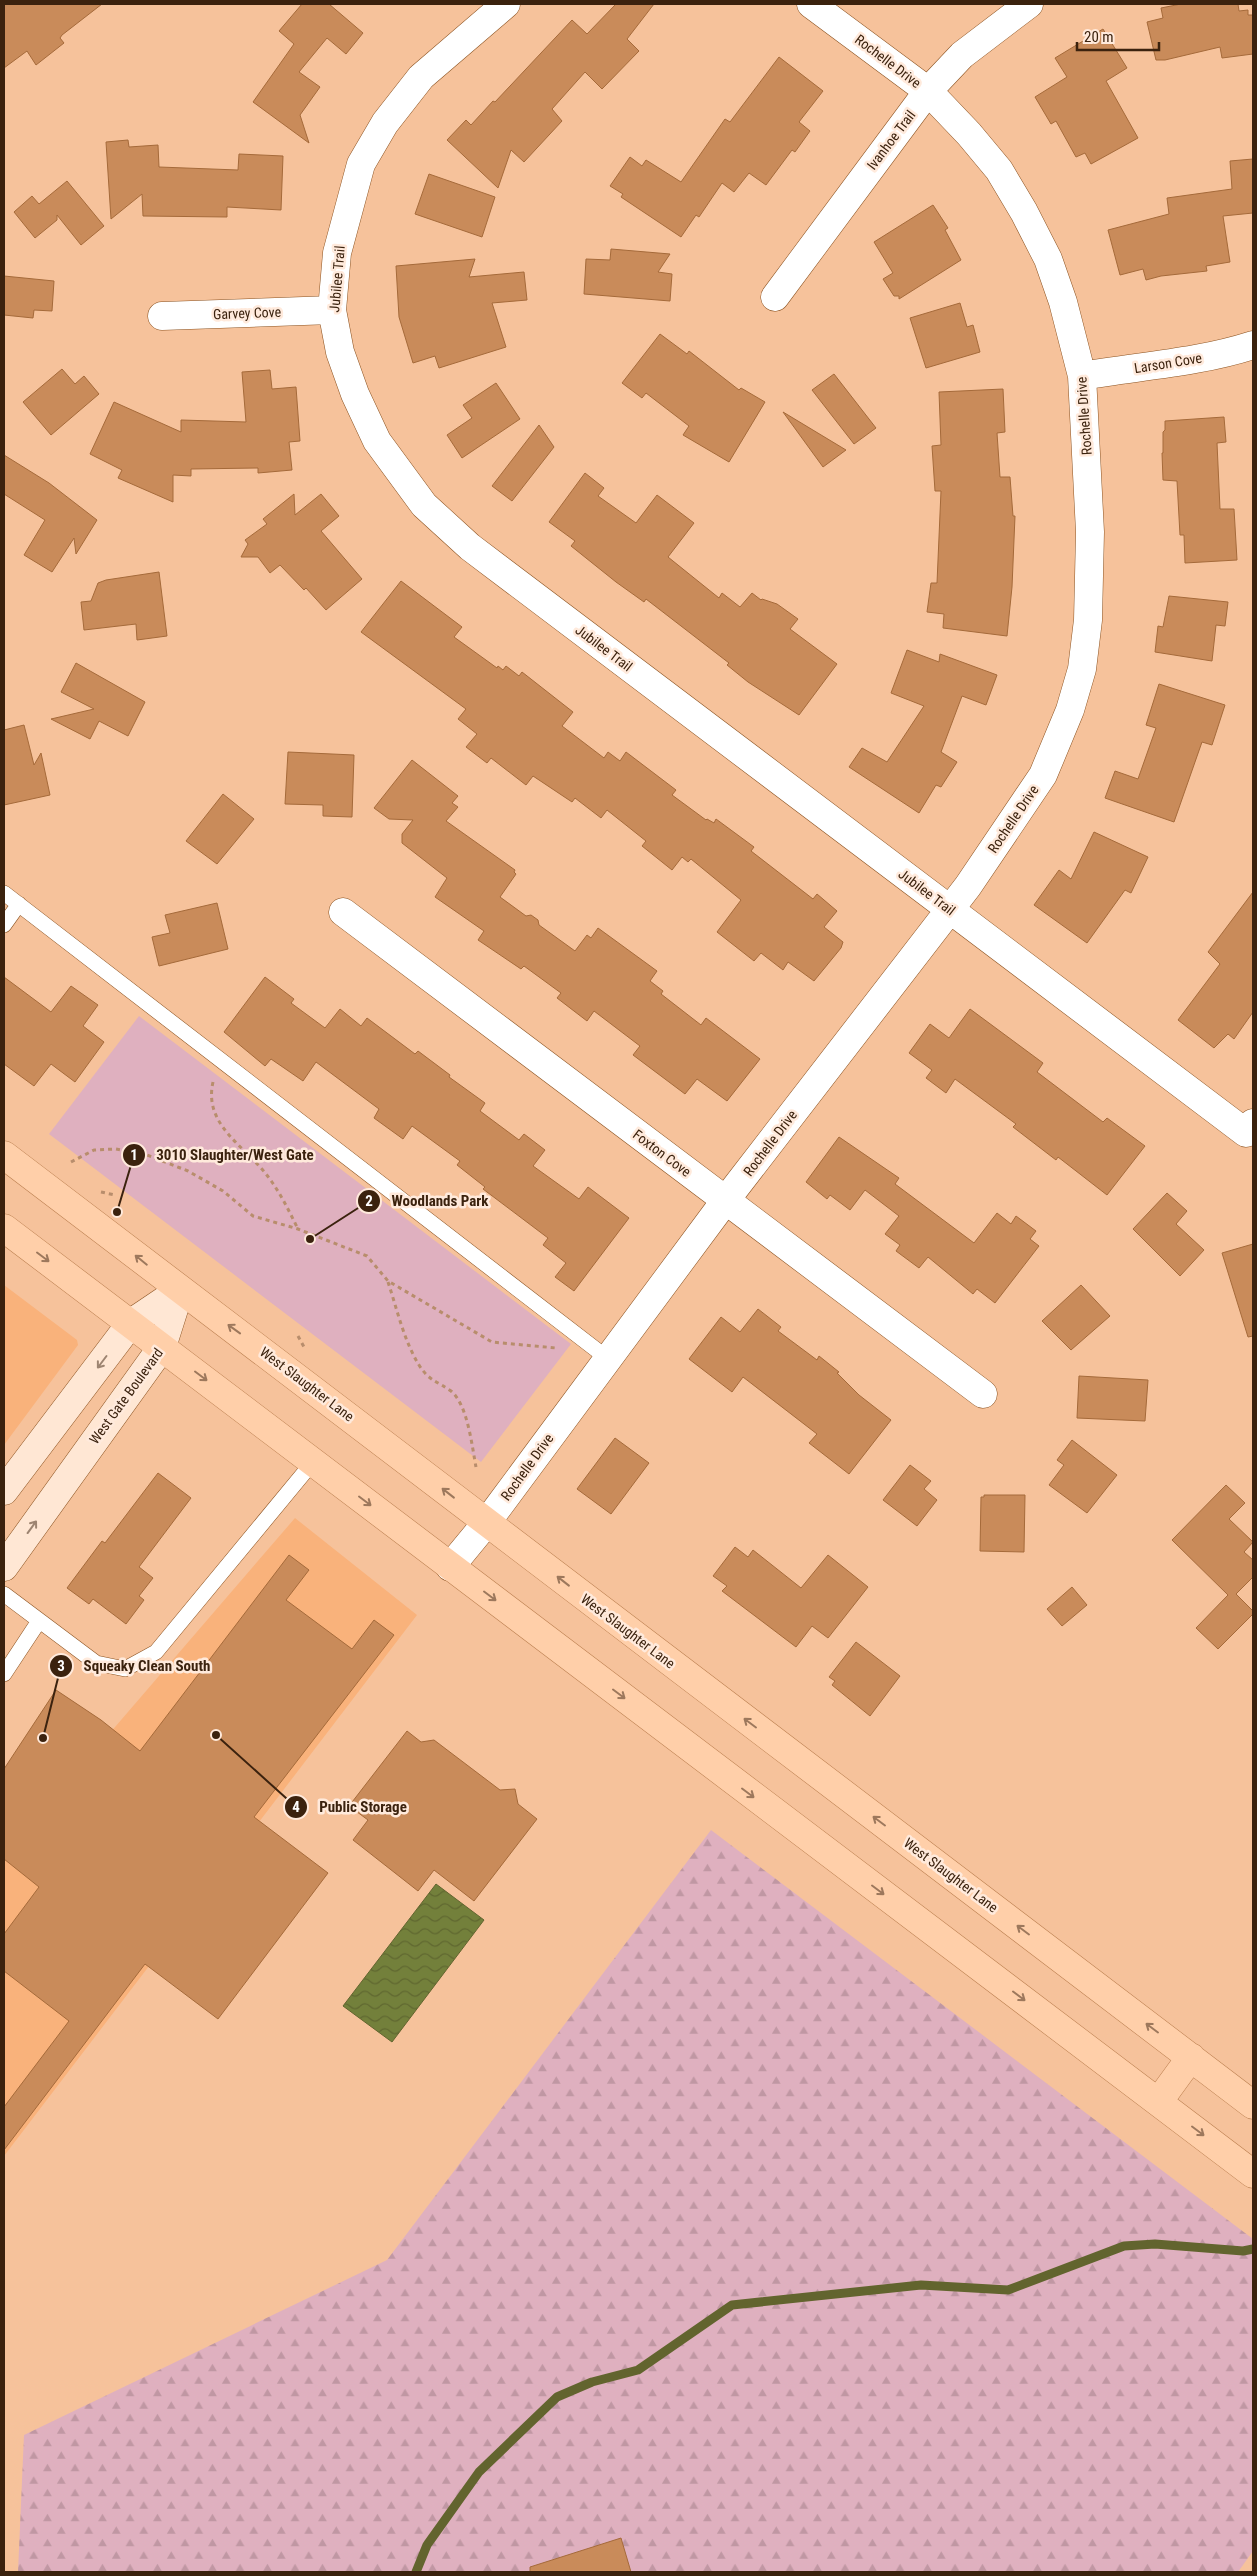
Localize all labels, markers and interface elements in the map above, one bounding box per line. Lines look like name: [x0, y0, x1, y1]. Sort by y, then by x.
scale bar: [1077, 20, 1160, 52]
text: 20 m: [1084, 28, 1114, 46]
street label: Rochelle Drive: [852, 31, 924, 91]
street label: Ivanhoe Trail: [864, 107, 918, 173]
street label: Jubilee Trail: [326, 245, 348, 313]
street label: Garvey Cove: [213, 304, 282, 322]
street label: Larson Cove: [1133, 350, 1203, 376]
street label: Rochelle Drive: [1073, 376, 1095, 456]
street label: Jubilee Trail: [572, 622, 636, 674]
street label: Rochelle Drive: [984, 782, 1042, 856]
street label: Jubilee Trail: [895, 866, 959, 918]
street label: Rochelle Drive: [740, 1107, 800, 1179]
street label: Foxton Cove: [630, 1126, 694, 1180]
callout: 3010 Slaughter/West Gate: [121, 1140, 324, 1170]
text: 1: [130, 1146, 138, 1164]
text: 3010 Slaughter/West Gate: [156, 1146, 314, 1164]
callout: Woodlands Park: [356, 1186, 498, 1216]
text: 2: [365, 1192, 373, 1210]
text: Woodlands Park: [392, 1192, 489, 1210]
one-way arrow: [36, 1252, 50, 1262]
one-way arrow: [135, 1255, 148, 1266]
one-way arrow: [227, 1324, 241, 1334]
street label: West Slaughter Lane: [257, 1344, 357, 1425]
street label: West Gate Boulevard: [86, 1345, 166, 1447]
one-way arrow: [97, 1355, 108, 1368]
one-way arrow: [194, 1371, 207, 1382]
street label: Rochelle Drive: [497, 1430, 557, 1503]
one-way arrow: [442, 1487, 455, 1498]
one-way arrow: [358, 1496, 372, 1506]
one-way arrow: [27, 1520, 37, 1534]
one-way arrow: [556, 1576, 570, 1586]
one-way arrow: [483, 1591, 497, 1601]
street label: West Slaughter Lane: [578, 1591, 678, 1672]
callout: Squeaky Clean South: [48, 1651, 220, 1681]
text: 3: [57, 1657, 65, 1675]
text: Squeaky Clean South: [84, 1657, 210, 1675]
one-way arrow: [612, 1689, 625, 1700]
one-way arrow: [743, 1718, 757, 1728]
one-way arrow: [741, 1787, 754, 1798]
callout: Public Storage: [284, 1792, 416, 1822]
text: 4: [292, 1798, 300, 1816]
text: Public Storage: [319, 1798, 407, 1816]
one-way arrow: [872, 1816, 886, 1826]
street label: West Slaughter Lane: [901, 1835, 1001, 1916]
one-way arrow: [871, 1885, 884, 1896]
one-way arrow: [1017, 1924, 1030, 1935]
one-way arrow: [1012, 1991, 1026, 2001]
one-way arrow: [1146, 2022, 1159, 2033]
one-way arrow: [1191, 2126, 1205, 2136]

